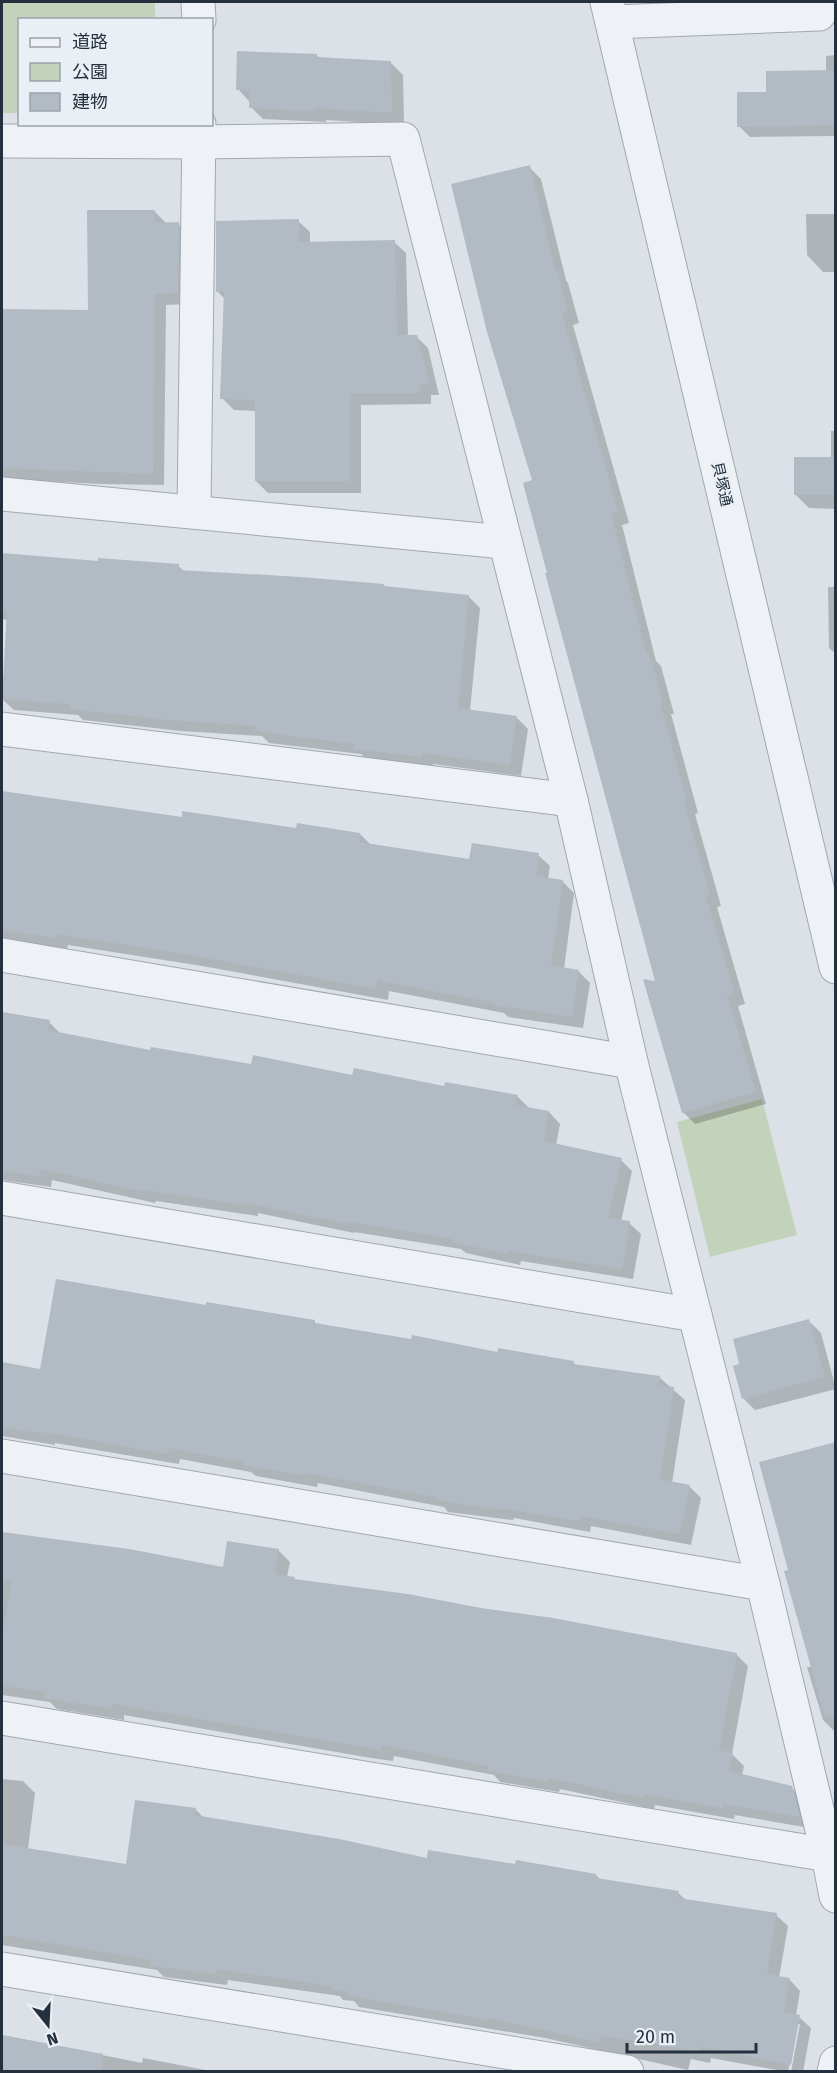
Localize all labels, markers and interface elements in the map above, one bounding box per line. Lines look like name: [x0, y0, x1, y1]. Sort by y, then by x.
legend: [18, 18, 213, 126]
text: 道路: [72, 31, 108, 53]
text: 公園: [72, 61, 108, 83]
text: 建物: [72, 91, 108, 113]
street label: 貝塚通: [708, 460, 736, 508]
north arrow: [18, 1995, 78, 2055]
scale bar: [627, 2016, 756, 2054]
text: 20 m: [636, 2026, 675, 2048]
text: N: [45, 2028, 60, 2049]

